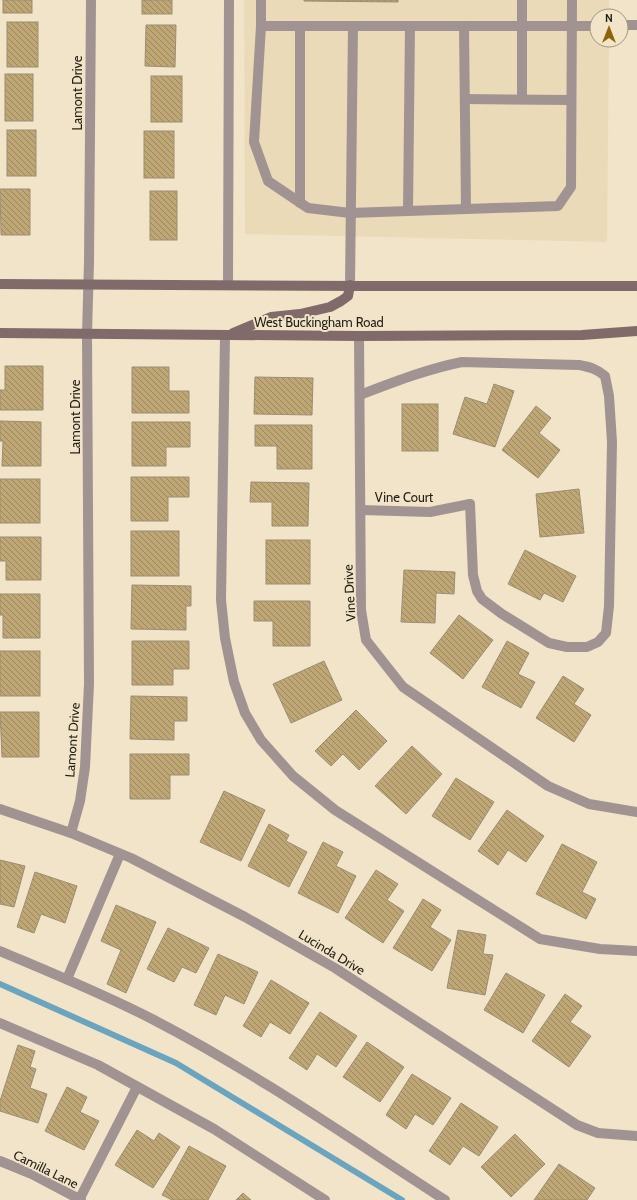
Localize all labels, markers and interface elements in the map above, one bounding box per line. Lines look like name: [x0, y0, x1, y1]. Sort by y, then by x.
north arrow: [589, 8, 629, 48]
text: N: [605, 11, 613, 25]
street label: Lamont Drive: [69, 55, 85, 130]
street label: West Buckingham Road: [254, 314, 384, 330]
street label: Lamont Drive: [67, 379, 83, 454]
street label: Vine Court: [375, 489, 434, 505]
street label: Vine Drive: [339, 564, 358, 622]
street label: Lamont Drive: [61, 702, 83, 778]
street label: Lucinda Drive: [296, 926, 368, 978]
street label: Camilla Lane: [11, 1146, 81, 1192]

